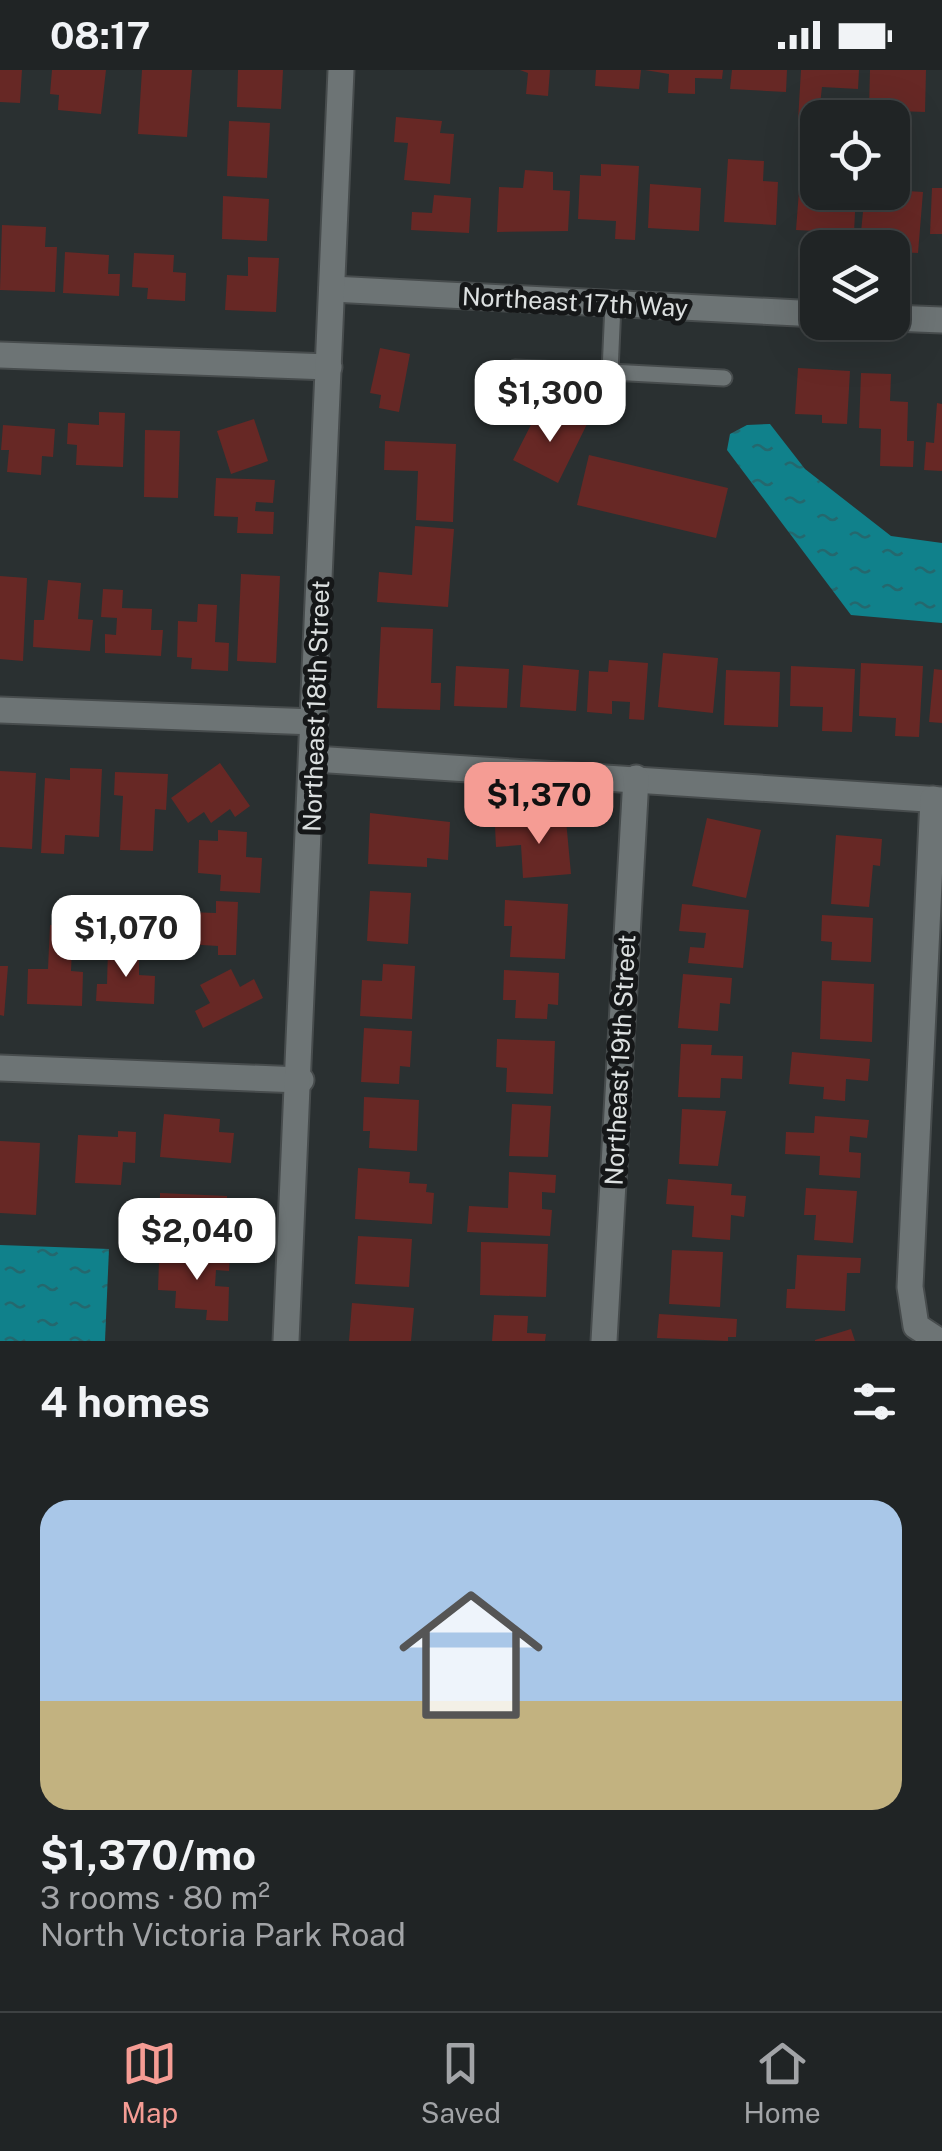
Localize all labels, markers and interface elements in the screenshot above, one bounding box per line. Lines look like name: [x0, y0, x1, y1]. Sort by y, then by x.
text: 08:17: [50, 13, 150, 58]
map controls: [800, 100, 910, 340]
button: locate: [800, 100, 910, 210]
button: layers: [800, 230, 910, 340]
street label: Northeast 17th Way: [461, 281, 689, 323]
pin: $1,300: [469, 360, 631, 445]
text: $1,300: [497, 374, 603, 411]
street label: Northeast 18th Street: [297, 580, 335, 832]
pin: $1,370: [458, 762, 620, 847]
text: $1,370: [486, 776, 592, 813]
pin: $1,070: [45, 895, 207, 980]
text: $1,070: [74, 909, 178, 946]
street label: Northeast 19th Street: [598, 934, 642, 1186]
pin: $2,040: [116, 1198, 278, 1283]
text: $2,040: [140, 1212, 254, 1249]
icon: filters: [847, 1374, 902, 1429]
text: 4 homes: [40, 1377, 210, 1426]
icon: home: [381, 1565, 561, 1745]
text: $1,370/mo: [40, 1830, 256, 1879]
text: 3 rooms · 80 m²: [40, 1879, 270, 1916]
text: North Victoria Park Road: [40, 1916, 406, 1953]
tab: Map: [121, 2036, 178, 2129]
tab: Saved: [421, 2036, 501, 2129]
tab: Home: [743, 2036, 821, 2129]

